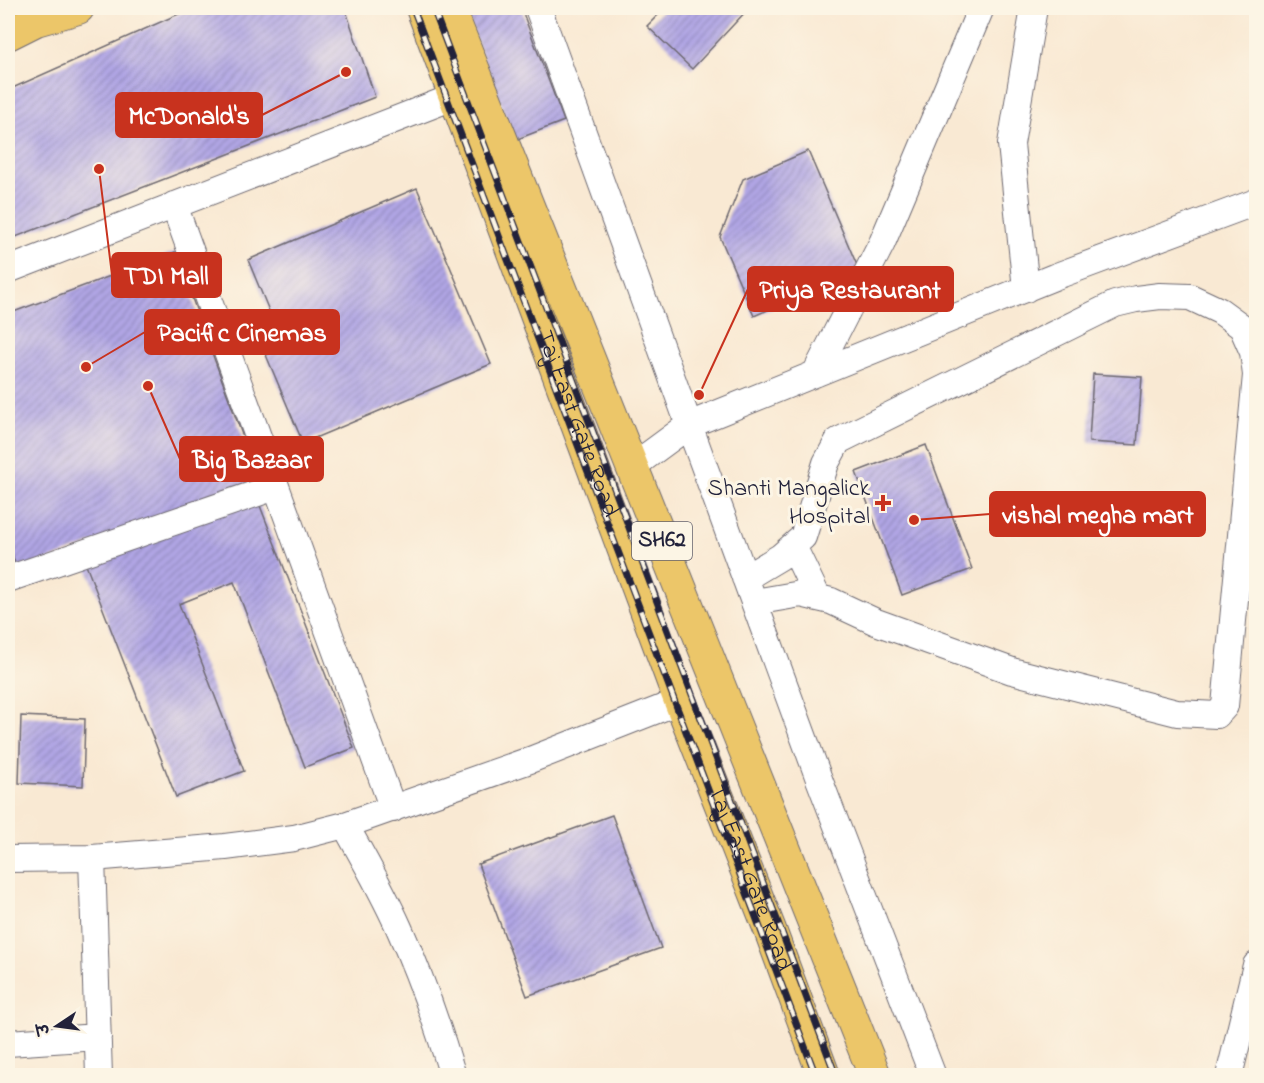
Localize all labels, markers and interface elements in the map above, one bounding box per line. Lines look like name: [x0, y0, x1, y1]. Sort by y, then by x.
callout: McDonald's: [116, 93, 262, 137]
text: McDonald's: [128, 99, 250, 137]
callout: TDI Mall: [112, 253, 221, 297]
text: TDI Mall: [123, 259, 209, 297]
callout: Priya Restaurant: [748, 267, 953, 311]
text: Priya Restaurant: [759, 273, 941, 311]
callout: Pacific Cinemas: [145, 310, 339, 354]
text: Pacific Cinemas: [157, 316, 327, 354]
street label: Taj East Gate Road: [526, 326, 628, 523]
callout: Big Bazaar: [180, 437, 323, 481]
text: Big Bazaar: [192, 443, 312, 482]
place label: Shanti Mangalick Hospital: [707, 472, 870, 535]
callout: vishal megha mart: [990, 492, 1205, 536]
marker: Shanti Mangalick Hospital: [874, 494, 892, 512]
text: vishal megha mart: [1001, 498, 1194, 537]
road number: SH62: [632, 522, 692, 560]
street label: Taj East Gate Road: [697, 781, 801, 977]
north arrow: [27, 996, 87, 1056]
text: उ: [31, 1020, 58, 1039]

